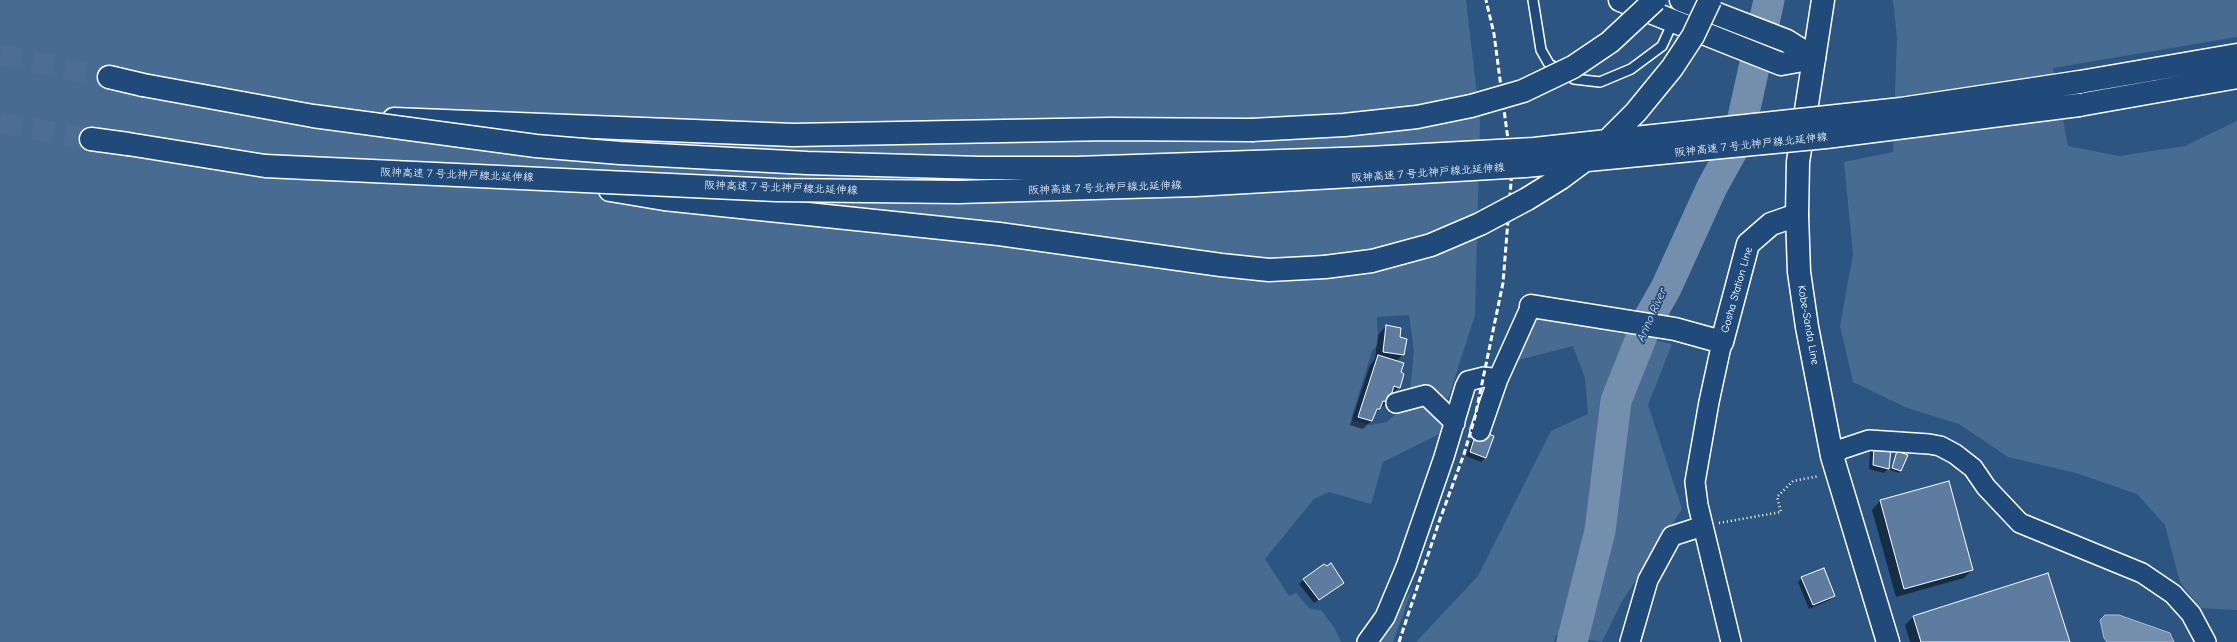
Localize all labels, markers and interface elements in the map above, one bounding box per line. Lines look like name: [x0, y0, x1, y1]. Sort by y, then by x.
street label: 阪神高速７号北神戸線北延伸線: [1674, 130, 1828, 160]
street label: 阪神高速７号北神戸線北延伸線: [1351, 161, 1505, 185]
street label: 阪神高速７号北神戸線北延伸線: [380, 166, 534, 184]
street label: 阪神高速７号北神戸線北延伸線: [704, 179, 858, 197]
street label: 阪神高速７号北神戸線北延伸線: [1028, 179, 1182, 197]
street label: Gosha Station Line: [1718, 245, 1756, 335]
street label: Kobe-Sanda Line: [1795, 284, 1821, 366]
water label: Arino River: [1634, 286, 1670, 344]

